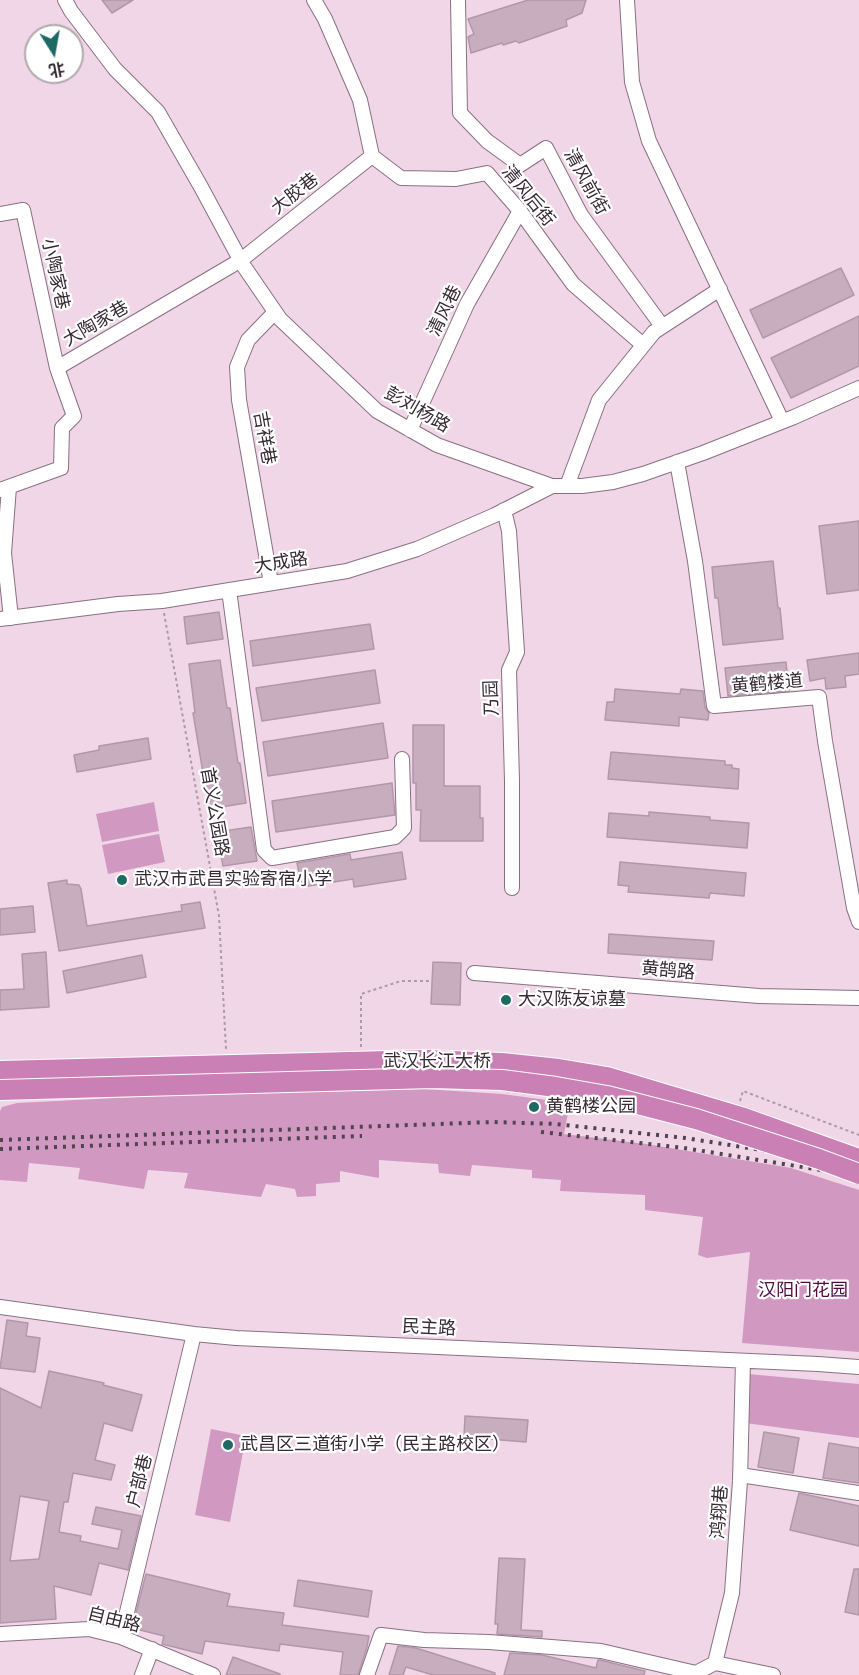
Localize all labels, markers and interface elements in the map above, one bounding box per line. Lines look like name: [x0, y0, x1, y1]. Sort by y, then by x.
north arrow: [24, 24, 84, 84]
text: 北: [47, 57, 67, 82]
street label: 清风前街: [559, 145, 613, 219]
street label: 清风后街: [497, 161, 559, 231]
street label: 大胶巷: [267, 169, 323, 219]
street label: 小陶家巷: [37, 237, 73, 311]
street label: 清风巷: [423, 282, 467, 340]
street label: 大陶家巷: [59, 297, 133, 351]
street label: 彭刘杨路: [380, 383, 454, 437]
street label: 吉祥巷: [249, 410, 279, 466]
street label: 大成路: [253, 548, 309, 578]
street label: 黄鹤楼道: [730, 670, 804, 698]
street label: 乃园: [481, 680, 503, 716]
street label: 首义公园路: [196, 766, 232, 858]
place label: 武汉市武昌实验寄宿小学: [134, 869, 332, 891]
marker: 武汉市武昌实验寄宿小学: [115, 873, 129, 887]
street label: 黄鹄路: [640, 958, 696, 984]
place label: 大汉陈友谅墓: [518, 989, 626, 1011]
marker: 大汉陈友谅墓: [499, 993, 513, 1007]
street label: 武汉长江大桥: [383, 1051, 491, 1073]
place label: 黄鹤楼公园: [546, 1096, 636, 1118]
marker: 黄鹤楼公园: [527, 1100, 541, 1114]
park label: 汉阳门花园: [758, 1280, 848, 1302]
street label: 民主路: [401, 1316, 457, 1340]
place label: 武昌区三道街小学（民主路校区）: [240, 1434, 510, 1456]
marker: 武昌区三道街小学（民主路校区）: [221, 1438, 235, 1452]
street label: 户部巷: [123, 1452, 157, 1510]
street label: 鸿翔巷: [707, 1484, 733, 1540]
street label: 自由路: [85, 1603, 143, 1637]

